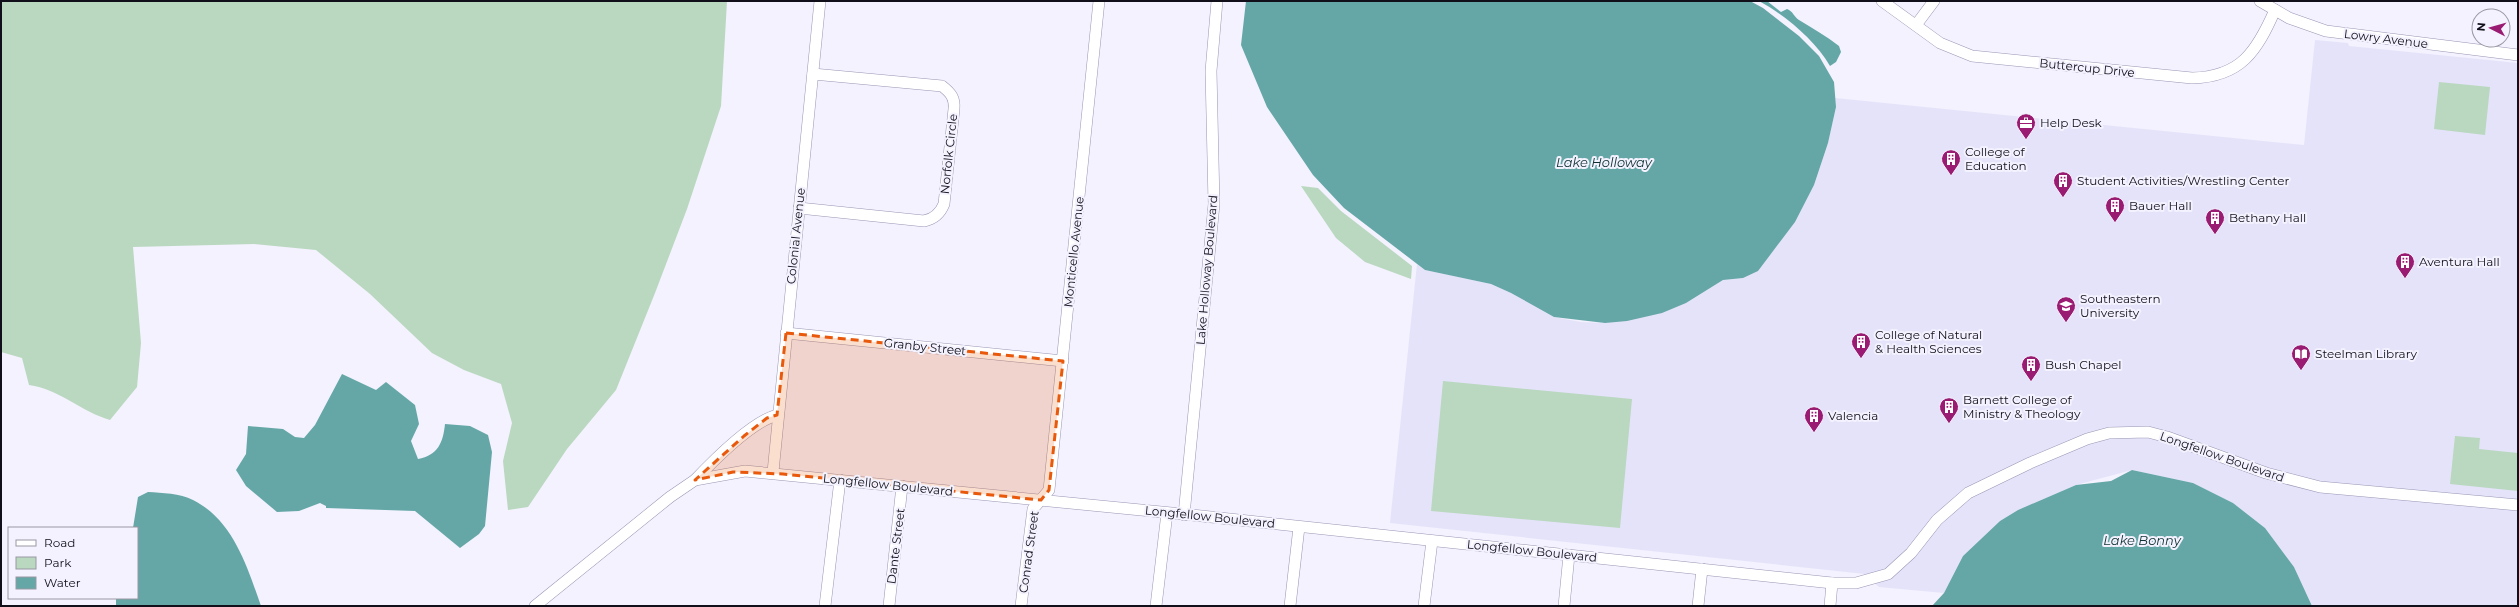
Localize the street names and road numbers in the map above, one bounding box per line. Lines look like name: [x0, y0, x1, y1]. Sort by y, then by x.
street label: Lowry Avenue: [2343, 26, 2429, 51]
street label: Buttercup Drive: [2039, 55, 2136, 80]
street label: Norfolk Circle: [937, 113, 960, 195]
street label: Colonial Avenue: [783, 187, 808, 285]
street label: Lake Holloway Boulevard: [1192, 194, 1221, 346]
street label: Monticello Avenue: [1060, 196, 1087, 308]
street label: Granby Street: [883, 335, 967, 358]
street label: Longfellow Boulevard: [2158, 428, 2286, 485]
street label: Longfellow Boulevard: [822, 470, 954, 499]
street label: Longfellow Boulevard: [1144, 502, 1276, 531]
street label: Dante Street: [883, 507, 908, 585]
street label: Conrad Street: [1015, 510, 1042, 594]
street label: Longfellow Boulevard: [1466, 536, 1598, 565]

